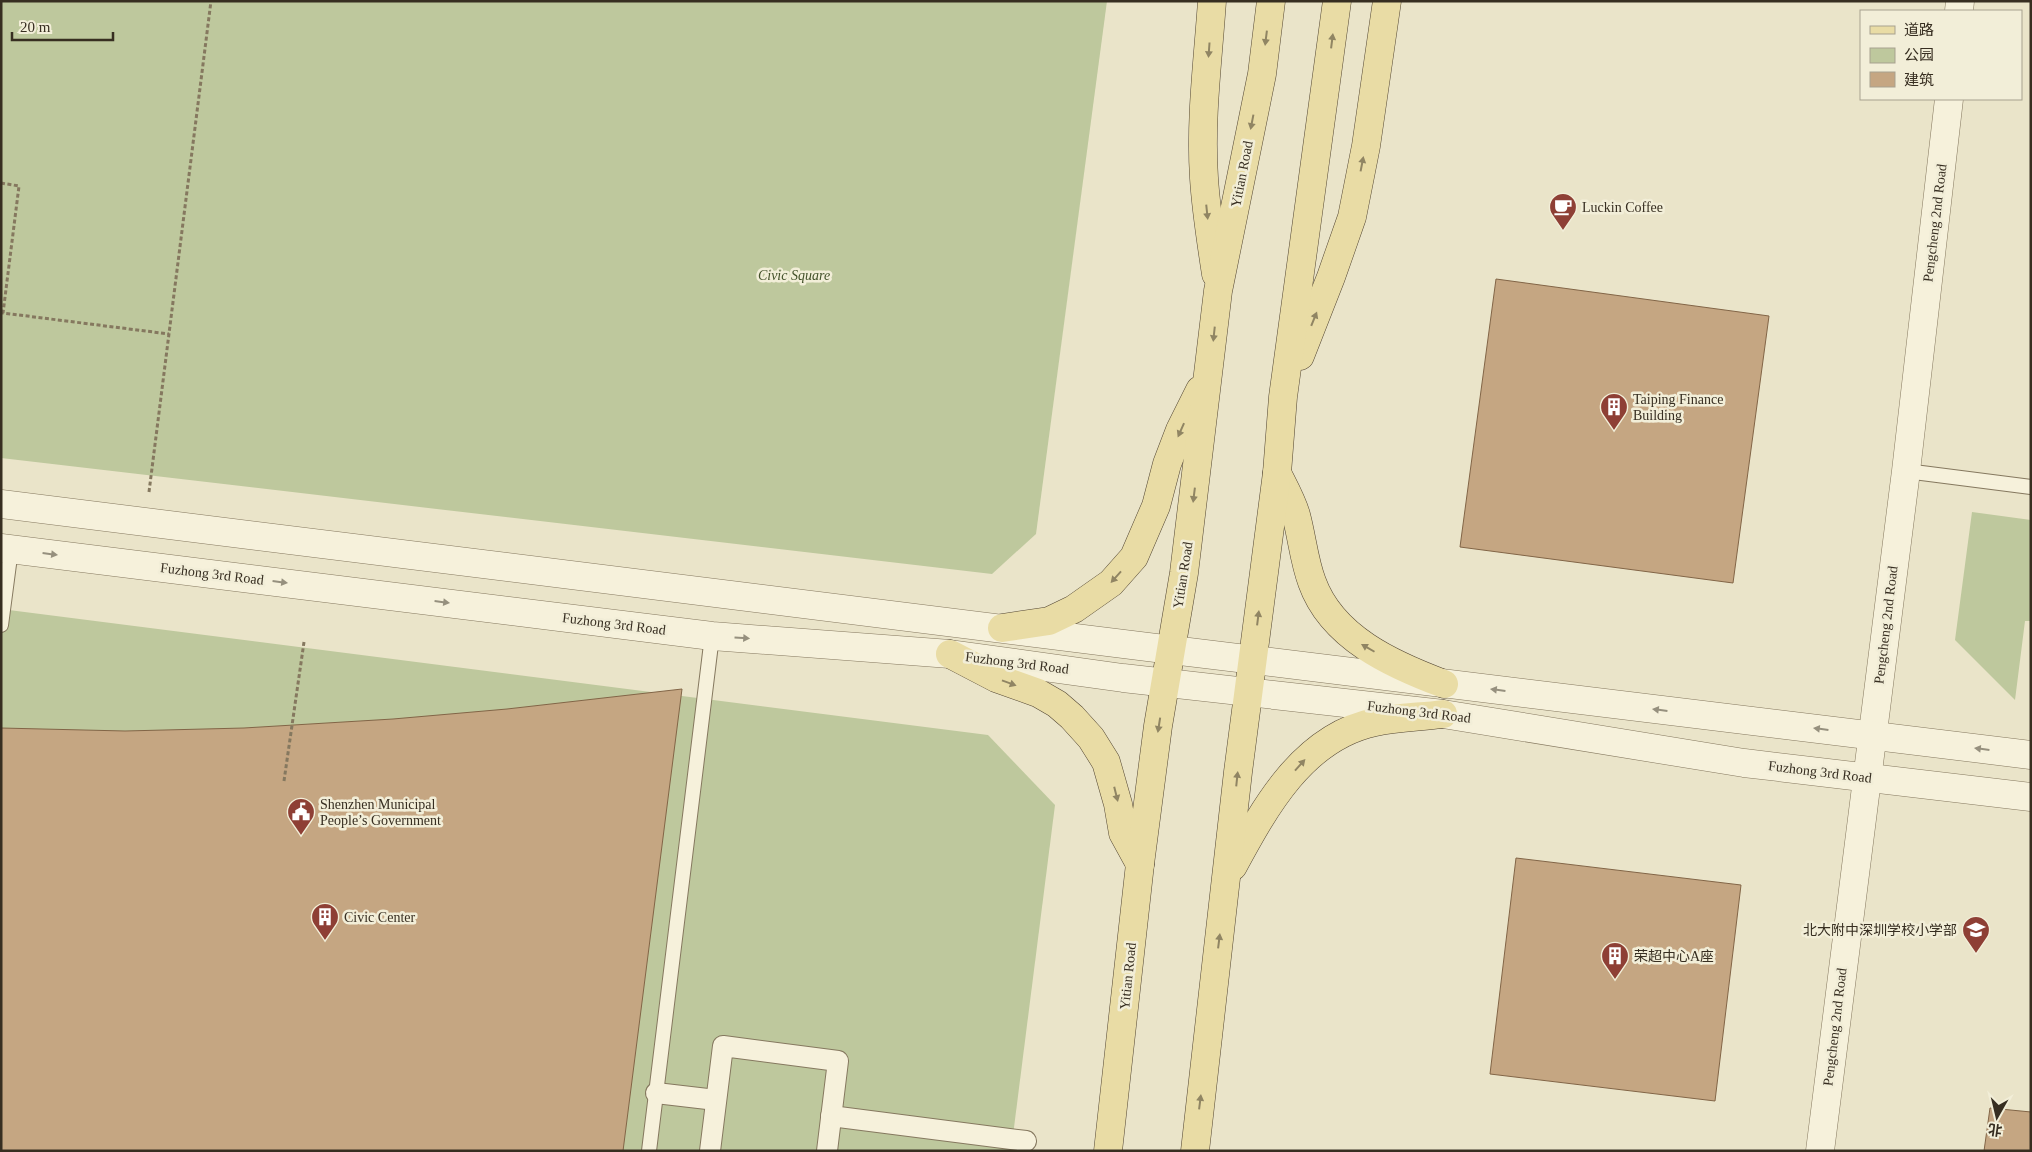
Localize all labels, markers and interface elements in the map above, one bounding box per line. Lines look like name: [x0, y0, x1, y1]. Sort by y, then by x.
scale bar: [12, 10, 114, 42]
legend: [1860, 10, 2022, 100]
text: 20 m: [20, 19, 51, 35]
text: 道路: [1904, 22, 1934, 38]
one-way arrow: [1262, 30, 1270, 46]
one-way arrow: [1328, 33, 1336, 49]
one-way arrow: [1204, 42, 1212, 58]
text: 公园: [1904, 47, 1934, 63]
text: 建筑: [1904, 72, 1934, 88]
one-way arrow: [1248, 115, 1256, 130]
street label: Yitian Road: [1228, 140, 1256, 208]
one-way arrow: [1359, 156, 1367, 172]
street label: Pengcheng 2nd Road: [1920, 163, 1950, 283]
cafe icon: Luckin Coffee: [1548, 192, 1578, 231]
place label: Luckin Coffee: [1582, 200, 1663, 215]
one-way arrow: [1203, 204, 1211, 220]
park label: Civic Square: [758, 268, 830, 283]
one-way arrow: [1311, 312, 1319, 326]
one-way arrow: [1210, 326, 1218, 342]
building icon: Taiping Finance Building: [1599, 392, 1629, 431]
place label: Taiping Finance Building: [1633, 392, 1723, 423]
one-way arrow: [1176, 423, 1184, 437]
one-way arrow: [1190, 487, 1198, 503]
street label: Yitian Road: [1170, 541, 1196, 609]
one-way arrow: [42, 550, 58, 558]
street label: Fuzhong 3rd Road: [159, 560, 265, 588]
street label: Pengcheng 2nd Road: [1871, 565, 1901, 685]
one-way arrow: [1110, 571, 1122, 583]
one-way arrow: [273, 578, 289, 586]
one-way arrow: [434, 598, 450, 606]
street label: Fuzhong 3rd Road: [561, 610, 667, 638]
one-way arrow: [1254, 610, 1262, 626]
one-way arrow: [734, 635, 750, 643]
one-way arrow: [1362, 644, 1375, 653]
street label: Fuzhong 3rd Road: [964, 649, 1070, 677]
one-way arrow: [1002, 679, 1017, 687]
one-way arrow: [1490, 686, 1506, 694]
street label: Fuzhong 3rd Road: [1366, 698, 1472, 726]
one-way arrow: [1651, 706, 1667, 714]
one-way arrow: [1154, 717, 1162, 733]
one-way arrow: [1813, 725, 1829, 733]
one-way arrow: [1974, 745, 1990, 753]
street label: Fuzhong 3rd Road: [1767, 758, 1873, 786]
one-way arrow: [1294, 759, 1306, 771]
one-way arrow: [1233, 771, 1241, 787]
one-way arrow: [1112, 787, 1120, 802]
public building icon: Shenzhen Municipal People’s Government: [286, 797, 316, 836]
place label: Shenzhen Municipal People’s Government: [320, 797, 441, 828]
building icon: Civic Center: [310, 902, 340, 941]
place label: Civic Center: [344, 910, 415, 925]
school or university icon: 北大附中深圳学校小学部: [1961, 915, 1991, 954]
place label: 北大附中深圳学校小学部: [1803, 922, 1957, 938]
one-way arrow: [1215, 933, 1223, 949]
building icon: 荣超中心A座: [1600, 941, 1630, 980]
street label: Yitian Road: [1117, 942, 1139, 1010]
place label: 荣超中心A座: [1634, 949, 1714, 964]
street label: Pengcheng 2nd Road: [1820, 967, 1850, 1087]
north arrow: [1972, 1092, 2022, 1142]
one-way arrow: [1196, 1094, 1204, 1110]
text: 北: [1987, 1121, 2003, 1138]

